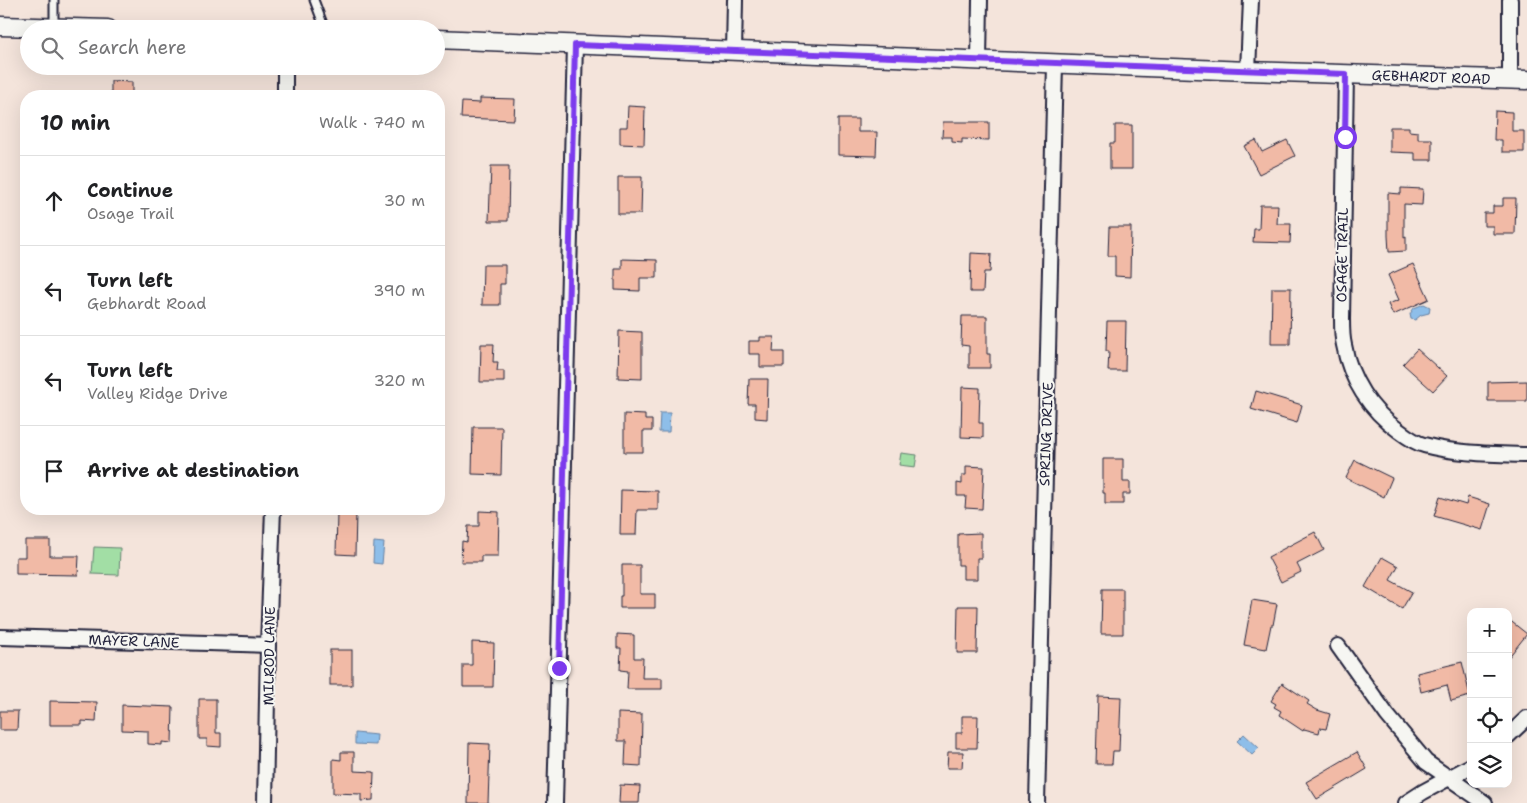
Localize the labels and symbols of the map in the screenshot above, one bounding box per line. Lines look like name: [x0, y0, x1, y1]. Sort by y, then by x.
street label: GEBHARDT ROAD: [1371, 66, 1491, 88]
route start: [1334, 126, 1357, 149]
street label: OSAGE TRAIL: [1332, 207, 1352, 303]
street label: SPRING DRIVE: [1035, 381, 1057, 486]
street label: MILROD LANE: [259, 606, 279, 706]
street label: MAYER LANE: [88, 630, 180, 652]
route end: [548, 657, 571, 680]

